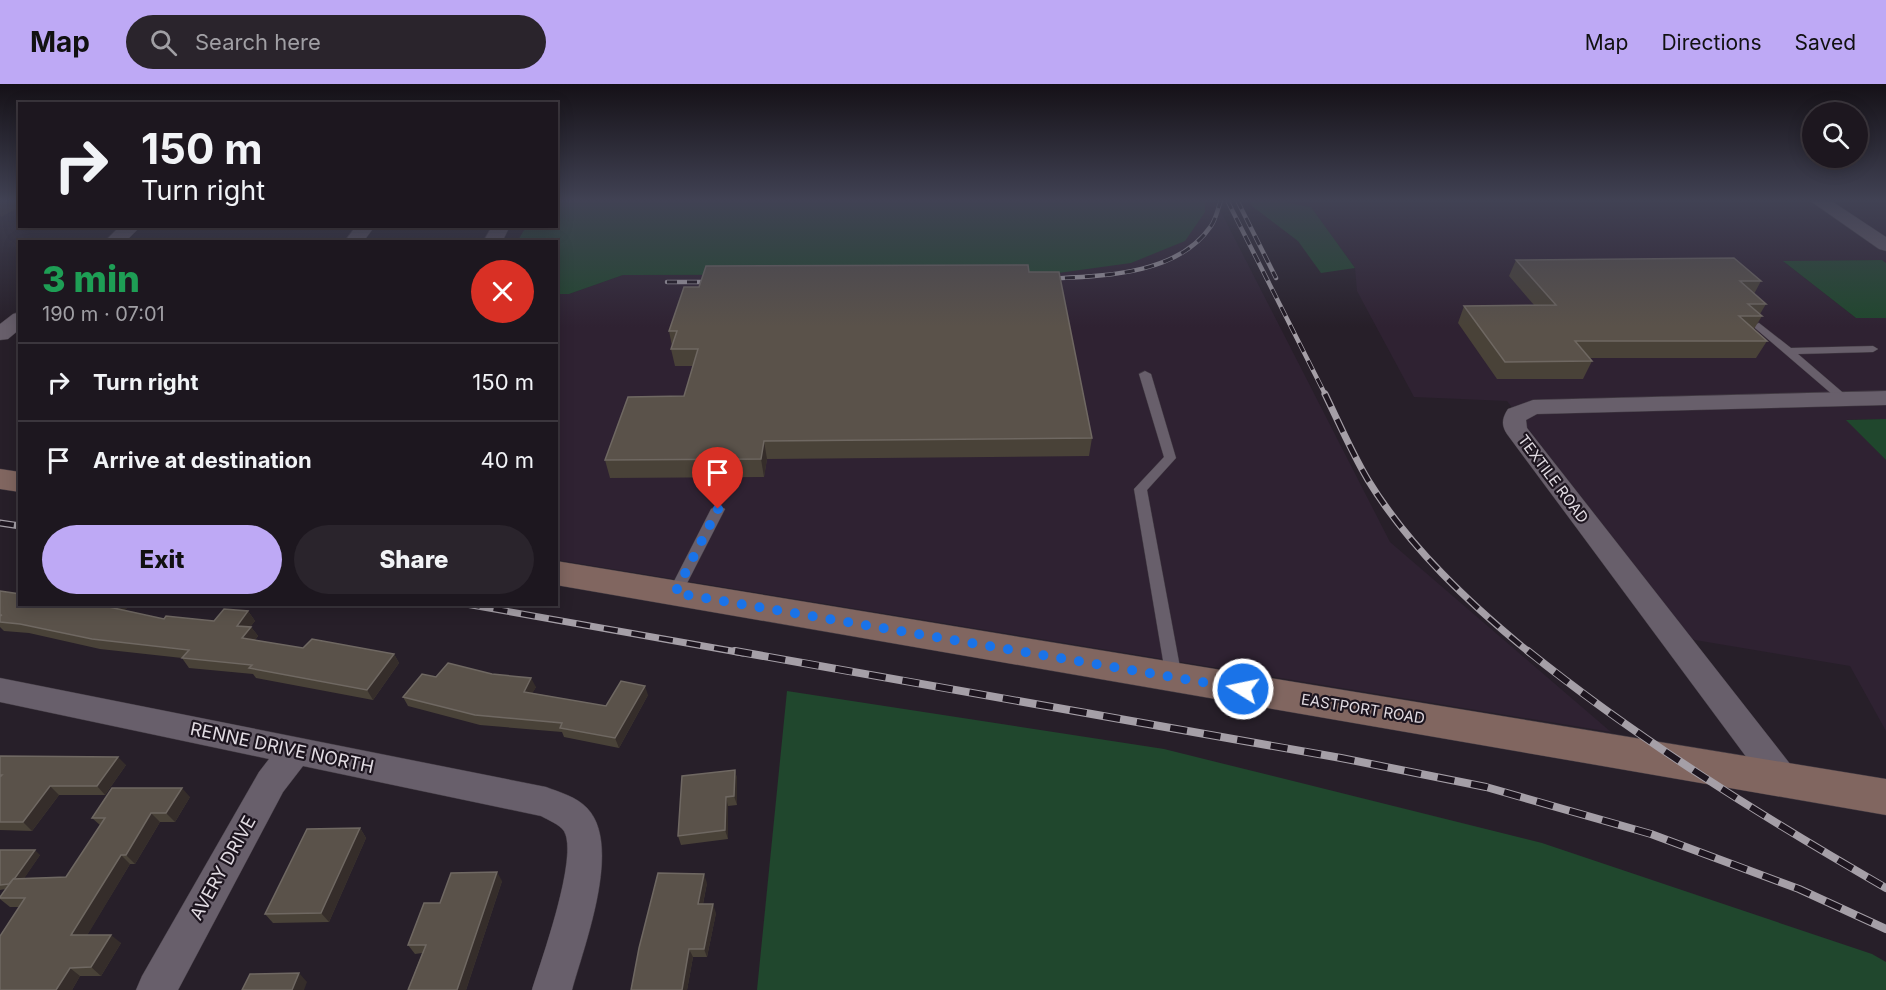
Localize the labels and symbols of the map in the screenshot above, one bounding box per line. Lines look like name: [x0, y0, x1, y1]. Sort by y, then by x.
street label: TEXTILE ROAD: [1514, 431, 1593, 527]
pin: [692, 447, 743, 509]
position arrow: [1211, 657, 1275, 721]
street label: EASTPORT ROAD: [1300, 689, 1426, 728]
street label: RENNE DRIVE NORTH: [188, 718, 376, 777]
street label: AVERY DRIVE: [185, 812, 260, 923]

